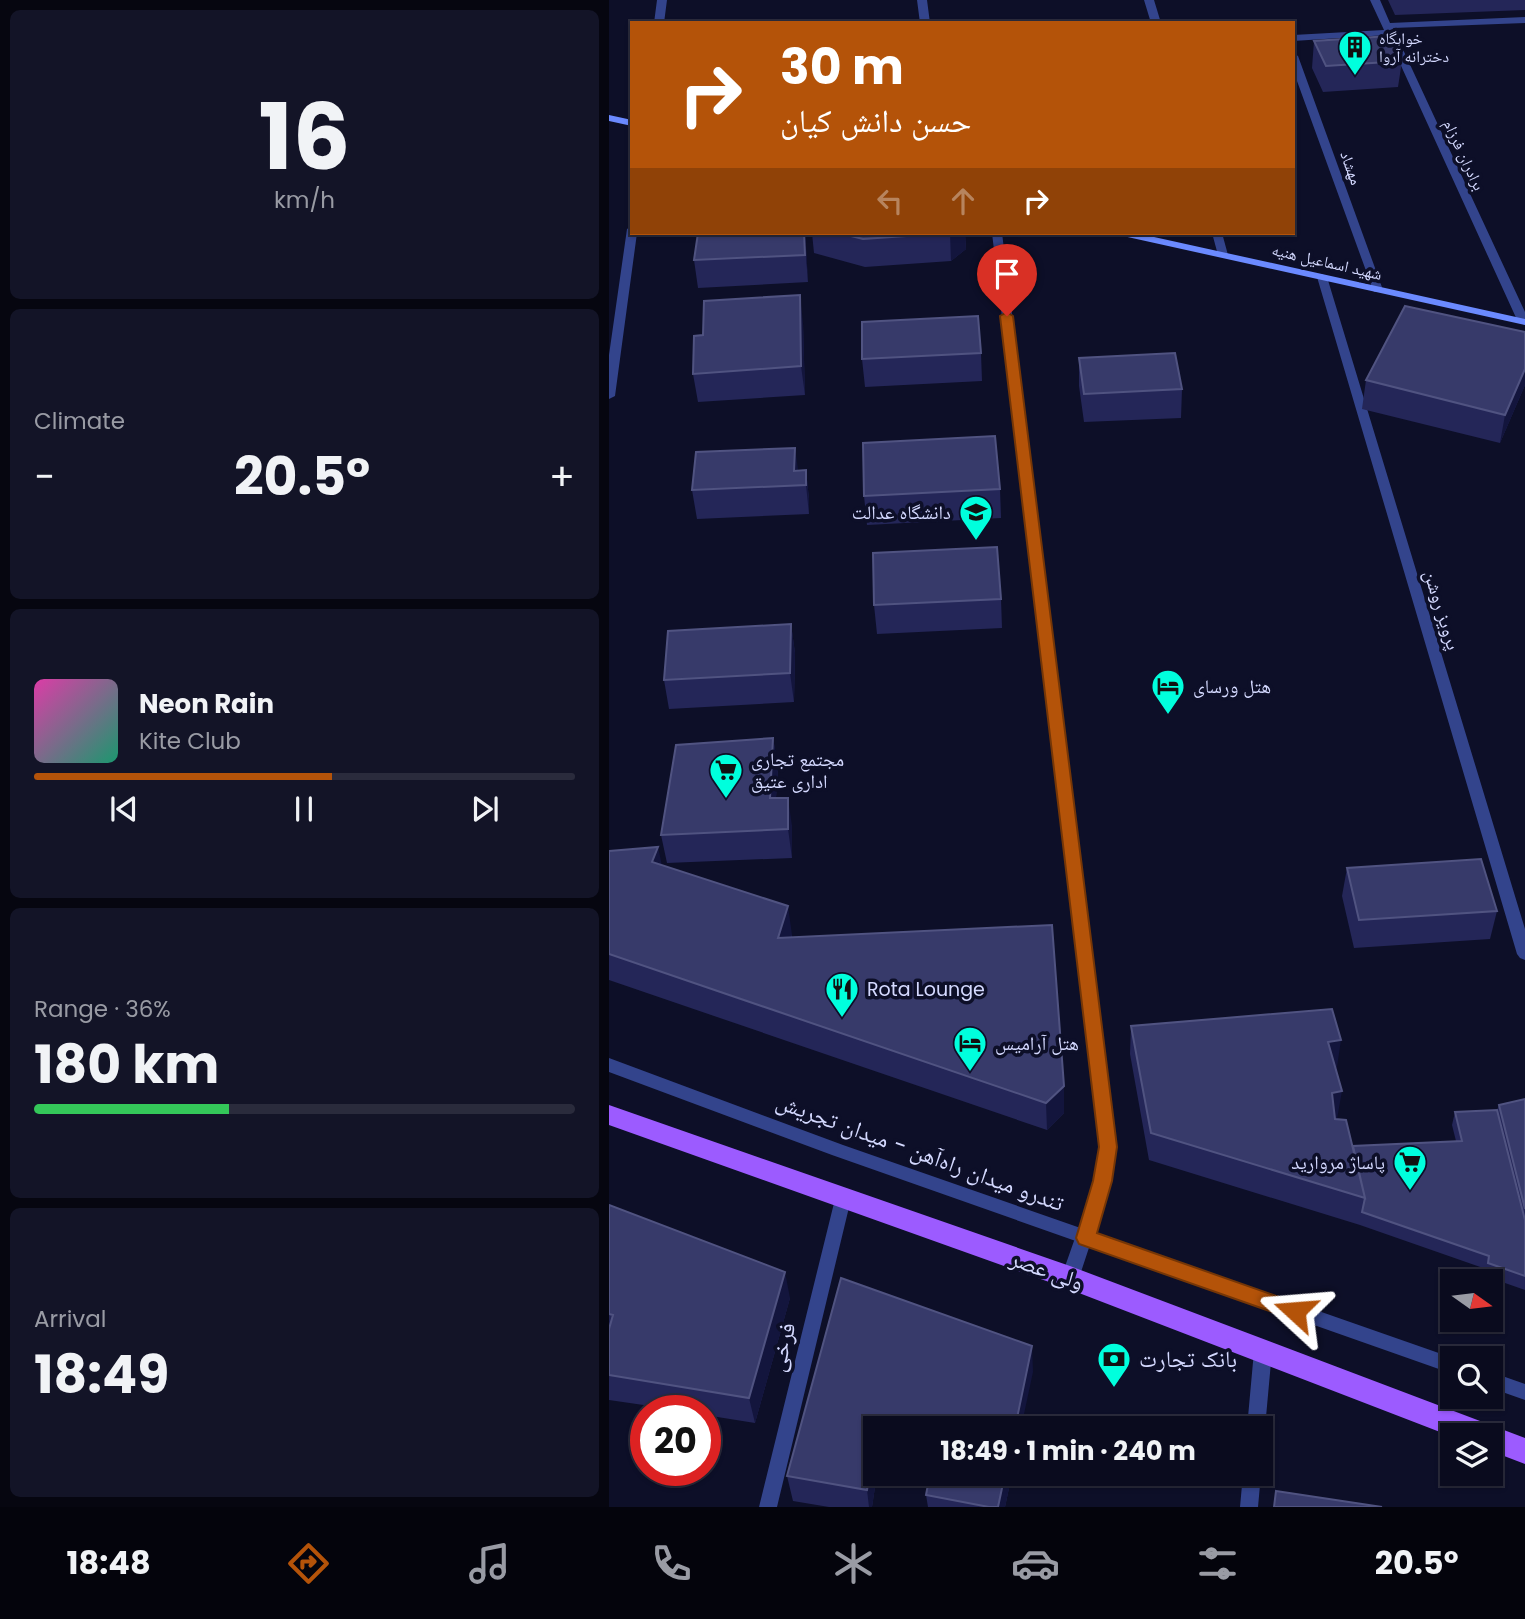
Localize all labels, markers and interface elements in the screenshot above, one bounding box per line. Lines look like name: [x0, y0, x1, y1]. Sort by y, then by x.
place label: خوابگاه دخترانه آروا: [1379, 27, 1449, 68]
building icon: خوابگاه دخترانه آروا: [1336, 28, 1374, 77]
text: 30 m: [780, 33, 904, 101]
icon: right: [665, 49, 756, 140]
text: 16: [258, 73, 351, 201]
text: حسن دانش کیان: [780, 98, 971, 143]
street label: برادران فرزام: [1438, 116, 1490, 194]
street label: مهشاد: [1334, 148, 1368, 188]
icon: left: [871, 182, 909, 220]
icon: ahead: [944, 182, 982, 220]
icon: right: [1017, 182, 1055, 220]
text: km/h: [274, 184, 335, 216]
street label: شهید اسماعیل هنیه: [1270, 238, 1384, 286]
pin: [977, 244, 1037, 316]
icon: arrive: [988, 255, 1026, 293]
text: Climate: [34, 405, 125, 437]
text: 20.5°: [234, 440, 370, 513]
text: −: [34, 450, 55, 503]
text: +: [549, 450, 575, 503]
school or university icon: دانشگاه عدالت: [957, 493, 995, 542]
place label: دانشگاه عدالت: [852, 499, 951, 526]
street label: پرویز روشن: [1417, 567, 1467, 653]
hotel icon: هتل ورسای: [1149, 667, 1187, 716]
place label: هتل ورسای: [1193, 673, 1271, 700]
text: Neon Rain: [139, 686, 274, 722]
text: Kite Club: [139, 725, 241, 757]
place label: مجتمع تجاری اداری عتیق: [751, 746, 844, 795]
supermarket icon: مجتمع تجاری اداری عتیق: [707, 751, 745, 800]
icon: previous: [105, 790, 143, 828]
icon: pause: [285, 790, 323, 828]
icon: next: [466, 790, 504, 828]
restaurant icon: Rota Lounge: [823, 970, 861, 1019]
place label: Rota Lounge: [867, 976, 985, 1003]
text: Range · 36%: [34, 993, 171, 1025]
hotel icon: هتل آرامیس: [951, 1024, 989, 1073]
text: 180 km: [34, 1028, 219, 1101]
place label: هتل آرامیس: [995, 1030, 1079, 1057]
street label: تندرو میدان راه‌آهن - میدان تجریش: [772, 1085, 1068, 1219]
supermarket icon: پاساژ مروارید: [1391, 1143, 1429, 1192]
place label: پاساژ مروارید: [1291, 1149, 1385, 1176]
street label: ولی عصر: [1005, 1242, 1088, 1298]
north arrow: [1440, 1269, 1503, 1332]
map controls: [1440, 1269, 1503, 1486]
position arrow: [1258, 1274, 1332, 1348]
text: Arrival: [34, 1303, 106, 1335]
street label: فرخی: [761, 1319, 803, 1375]
text: 18:49: [34, 1338, 169, 1411]
bank icon: بانک تجارت: [1095, 1340, 1133, 1389]
place label: بانک تجارت: [1139, 1343, 1237, 1375]
button: search: [1440, 1346, 1503, 1409]
speed limit sign: 20: [630, 1395, 721, 1486]
button: layers: [1440, 1423, 1503, 1486]
text: 18:49 · 1 min · 240 m: [940, 1433, 1196, 1469]
icon: directions: [284, 1539, 333, 1588]
icon: music: [465, 1539, 514, 1588]
icon: phone: [647, 1539, 696, 1588]
icon: climate: [829, 1539, 878, 1588]
icon: car: [1011, 1539, 1060, 1588]
icon: filters: [1193, 1539, 1242, 1588]
text: 18:48: [66, 1540, 151, 1585]
text: 20.5°: [1375, 1540, 1458, 1585]

